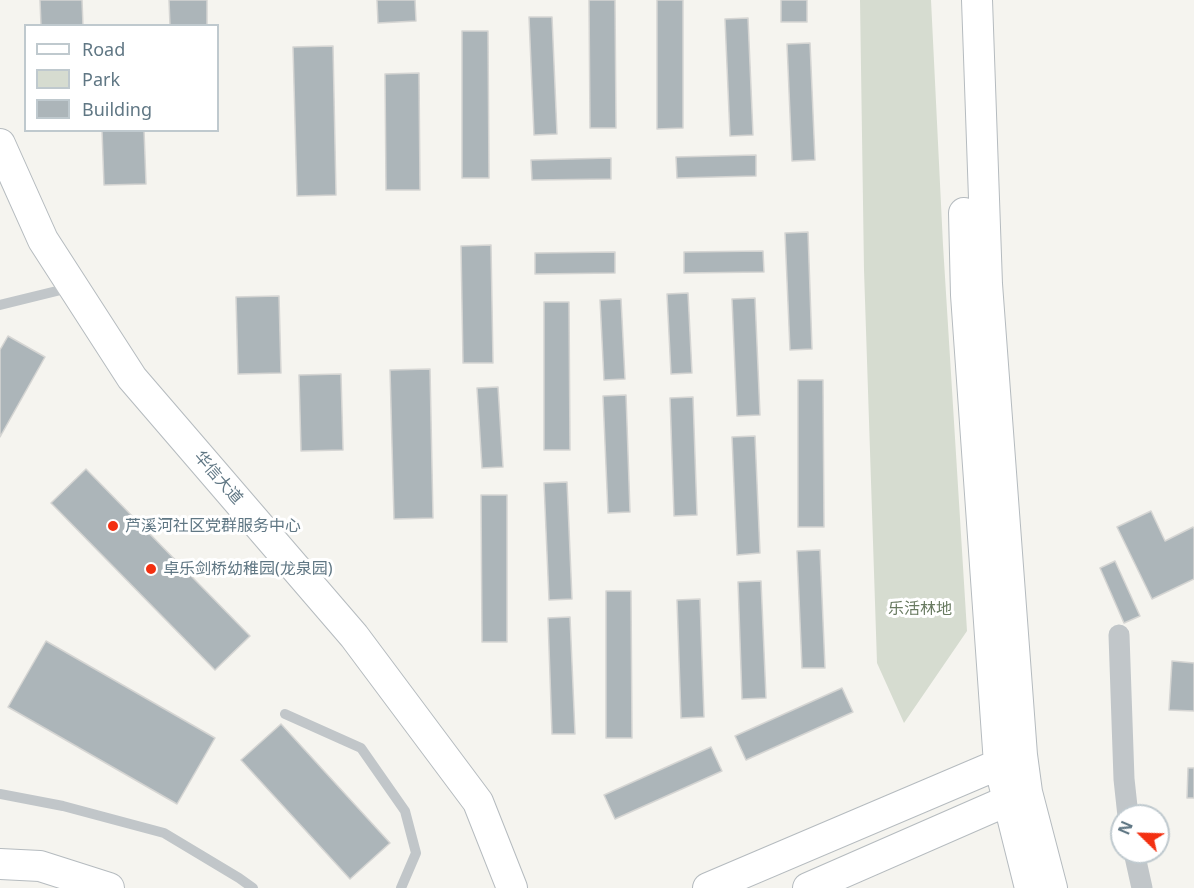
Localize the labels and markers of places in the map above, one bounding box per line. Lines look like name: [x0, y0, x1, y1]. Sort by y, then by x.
place label: 芦溪河社区党群服务中心: [125, 516, 301, 536]
marker: 芦溪河社区党群服务中心: [106, 519, 120, 533]
place label: 卓乐剑桥幼稚园(龙泉园): [163, 559, 333, 579]
marker: 卓乐剑桥幼稚园(龙泉园): [144, 562, 158, 576]

